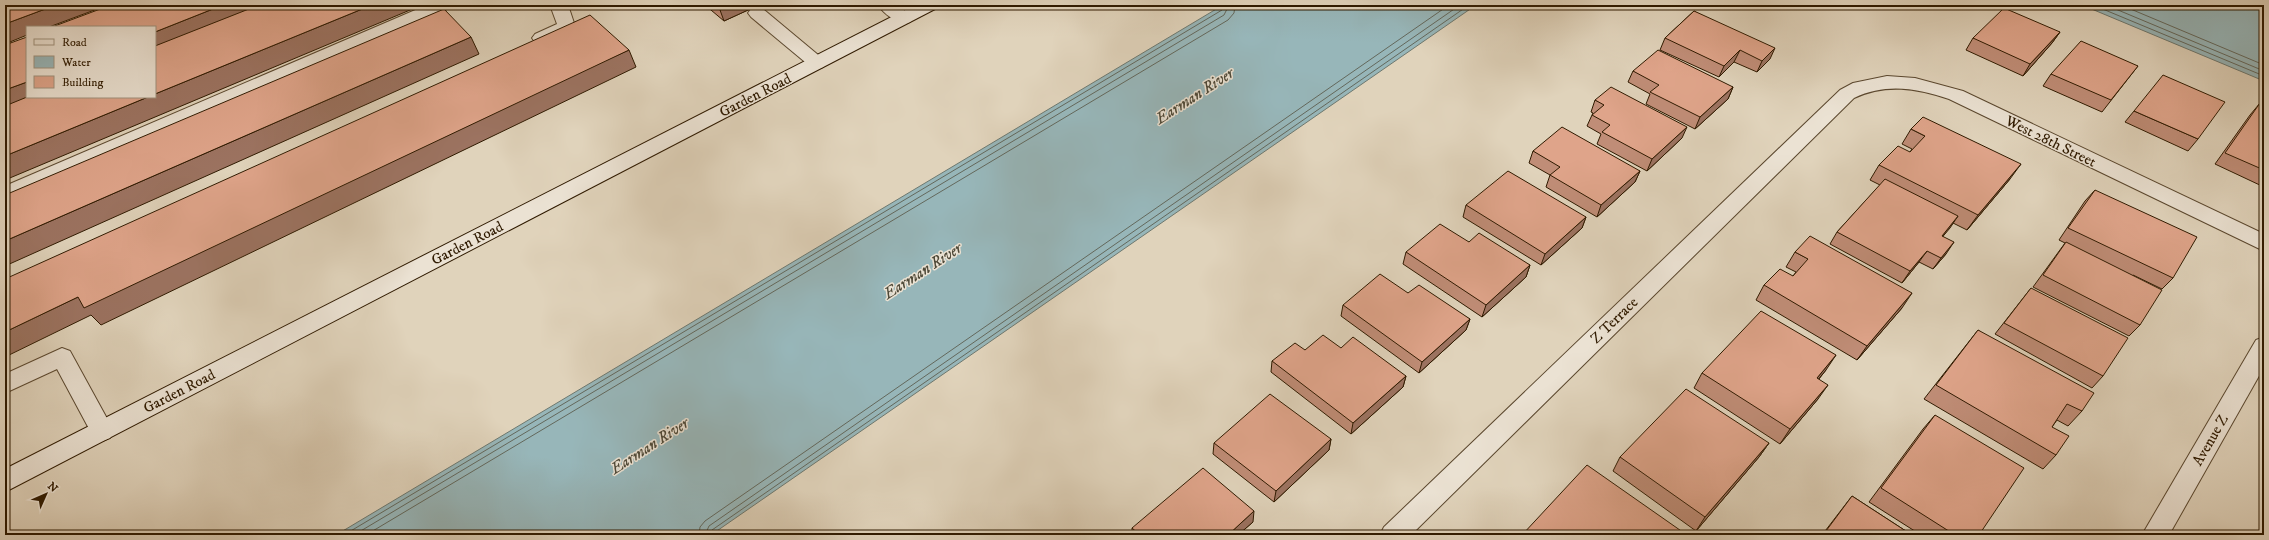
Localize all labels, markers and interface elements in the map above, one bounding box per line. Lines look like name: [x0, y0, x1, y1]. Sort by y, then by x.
legend: [26, 26, 156, 98]
text: Road: [62, 35, 87, 50]
text: Water: [61, 55, 91, 70]
water label: Earman River: [1151, 62, 1239, 129]
street label: Garden Road: [716, 69, 795, 122]
text: Building: [62, 75, 103, 90]
street label: West 28th Street: [2001, 111, 2099, 172]
street label: Garden Road: [428, 217, 507, 270]
water label: Earman River: [879, 237, 967, 304]
street label: Z Terrace: [1586, 293, 1642, 348]
street label: Garden Road: [140, 365, 219, 418]
street label: Avenue Z: [2188, 411, 2233, 469]
water label: Earman River: [606, 412, 694, 479]
north arrow: [26, 474, 66, 514]
text: N: [44, 479, 61, 496]

